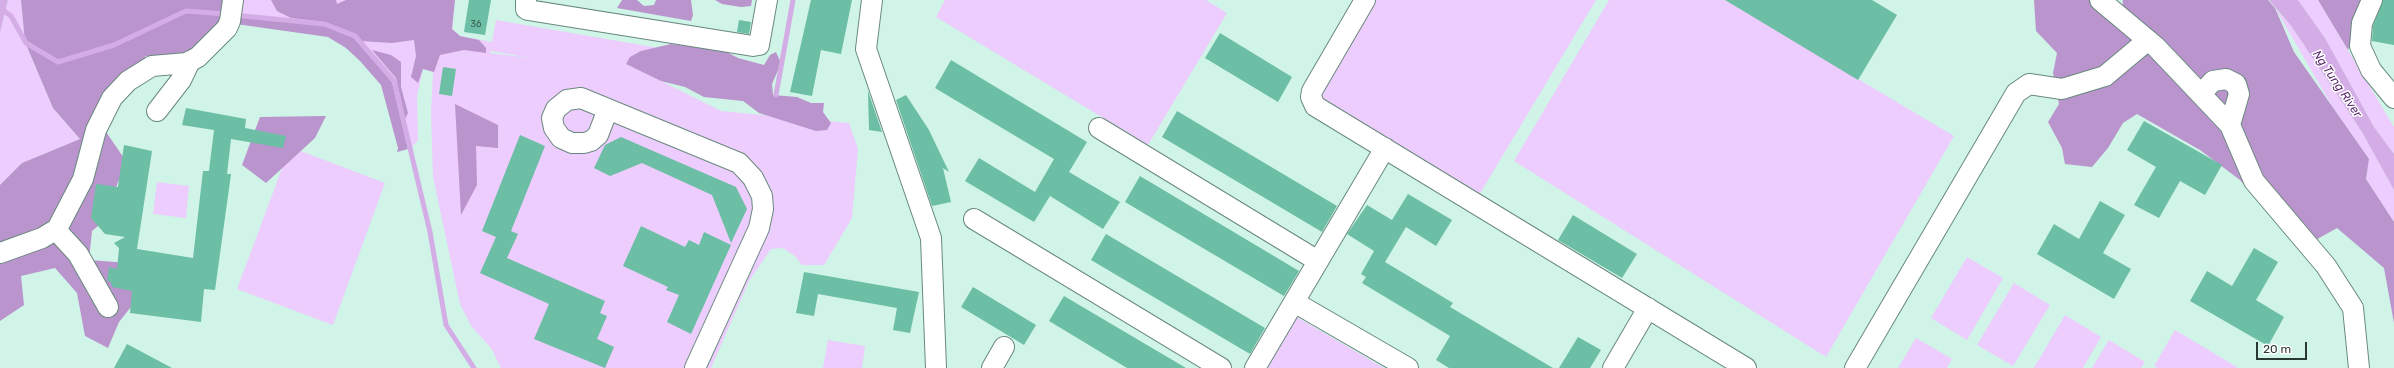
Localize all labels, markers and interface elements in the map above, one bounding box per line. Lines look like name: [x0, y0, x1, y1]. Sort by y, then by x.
house number: 36: [471, 19, 481, 29]
water label: Ng Tung River: [2309, 48, 2365, 120]
scale bar: [2258, 334, 2309, 360]
text: 20 m: [2263, 342, 2291, 356]

